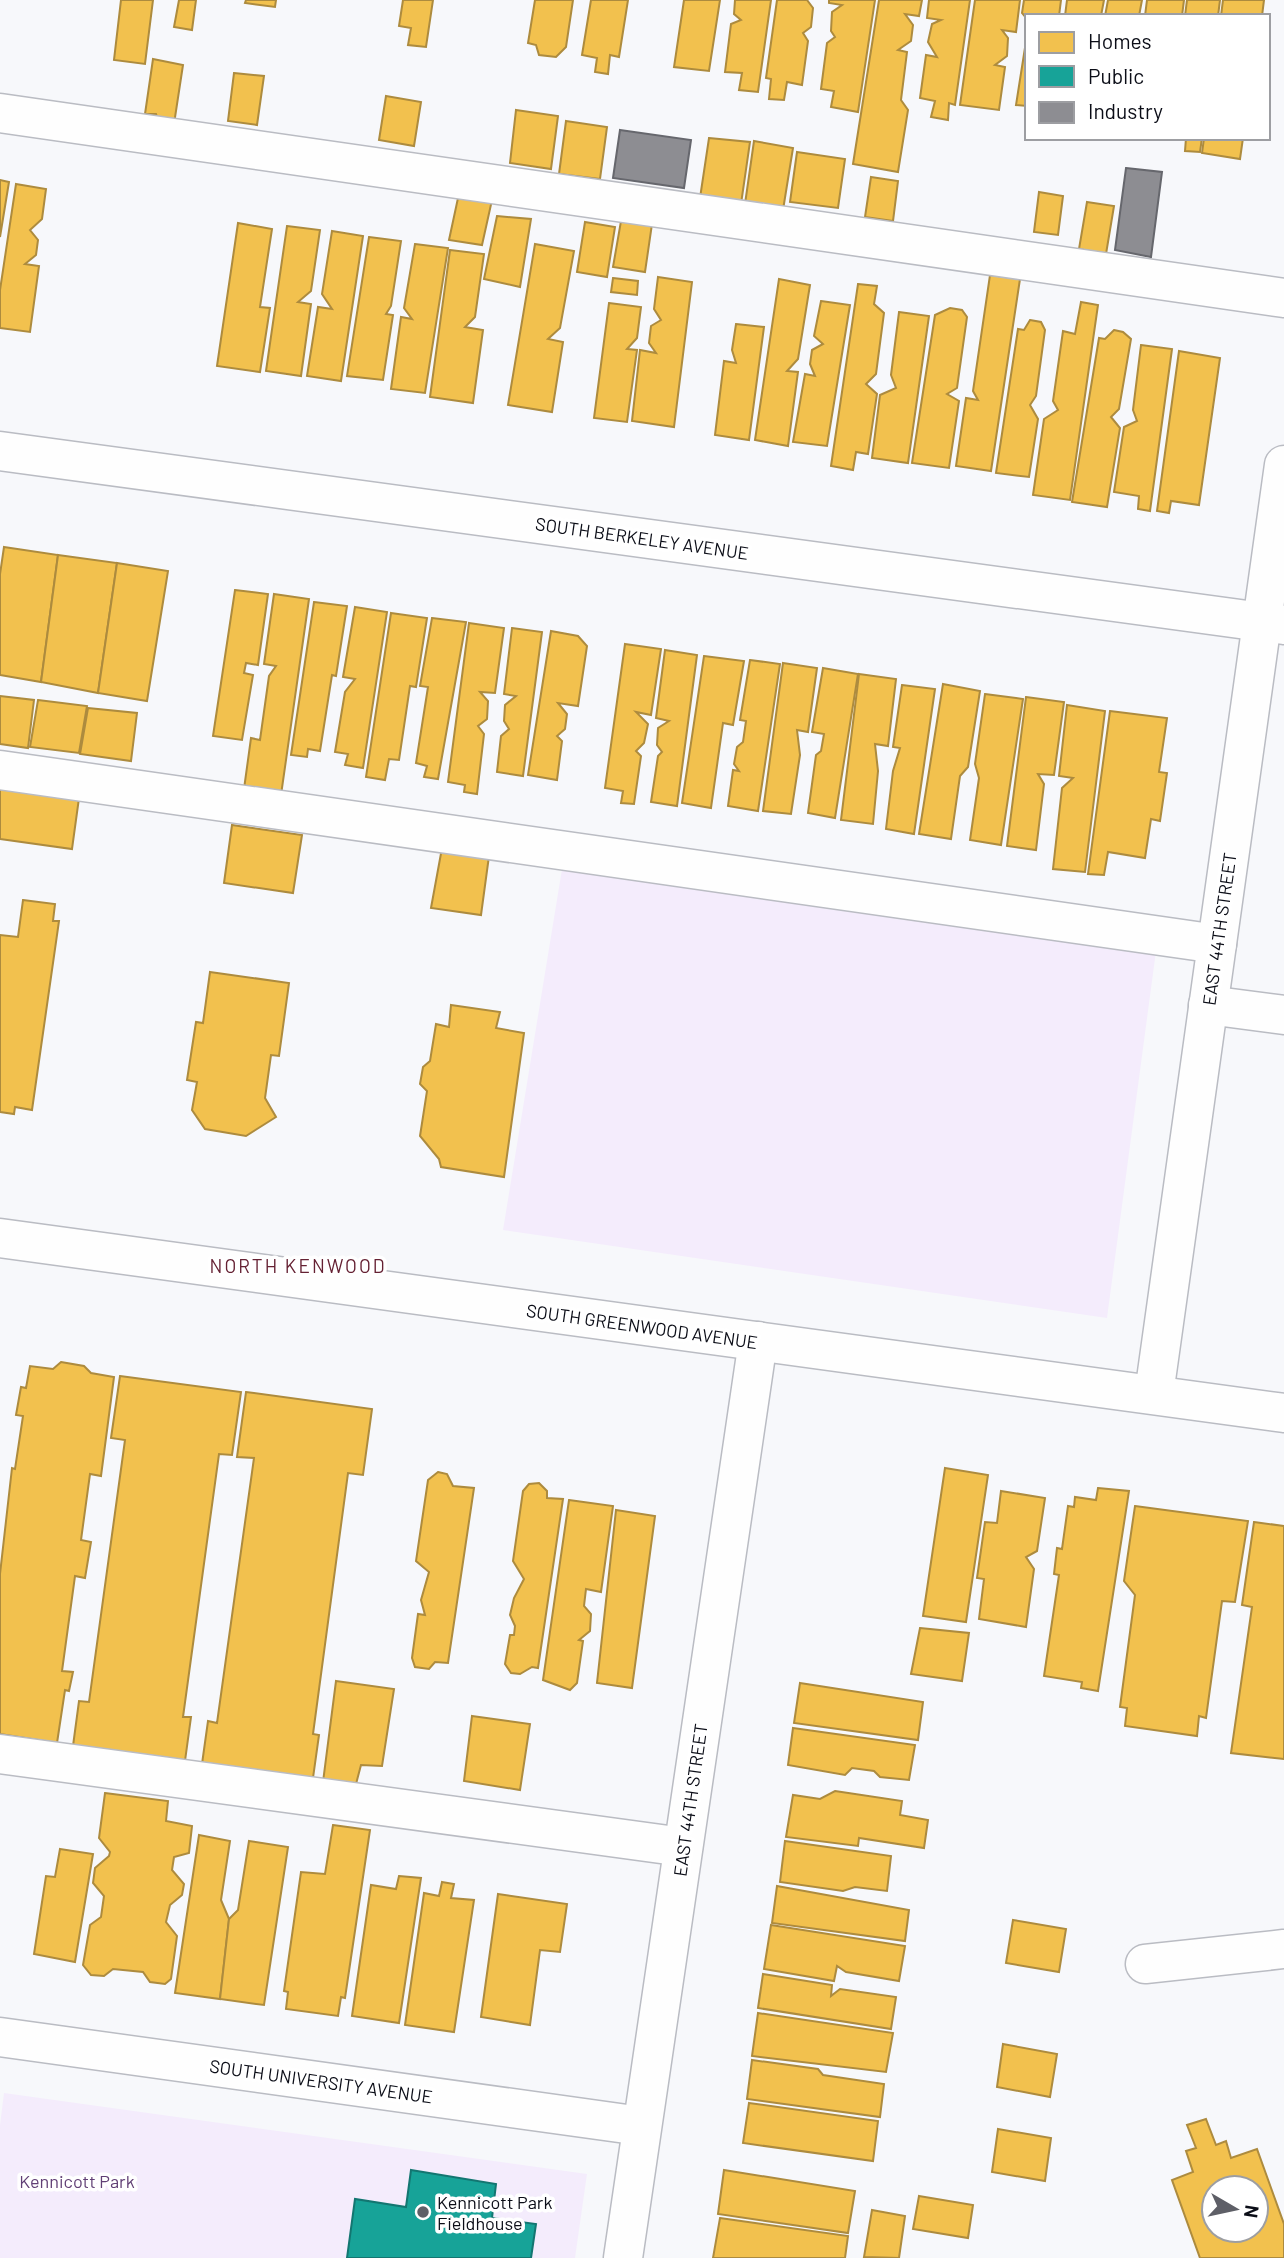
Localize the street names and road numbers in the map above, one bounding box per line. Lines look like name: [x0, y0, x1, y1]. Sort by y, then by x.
street label: SOUTH BERKELEY AVENUE: [534, 512, 750, 564]
street label: EAST 44TH STREET: [1197, 851, 1241, 1007]
street label: SOUTH GREENWOOD AVENUE: [525, 1299, 759, 1353]
street label: EAST 44TH STREET: [668, 1722, 712, 1878]
street label: SOUTH UNIVERSITY AVENUE: [208, 2054, 434, 2108]

